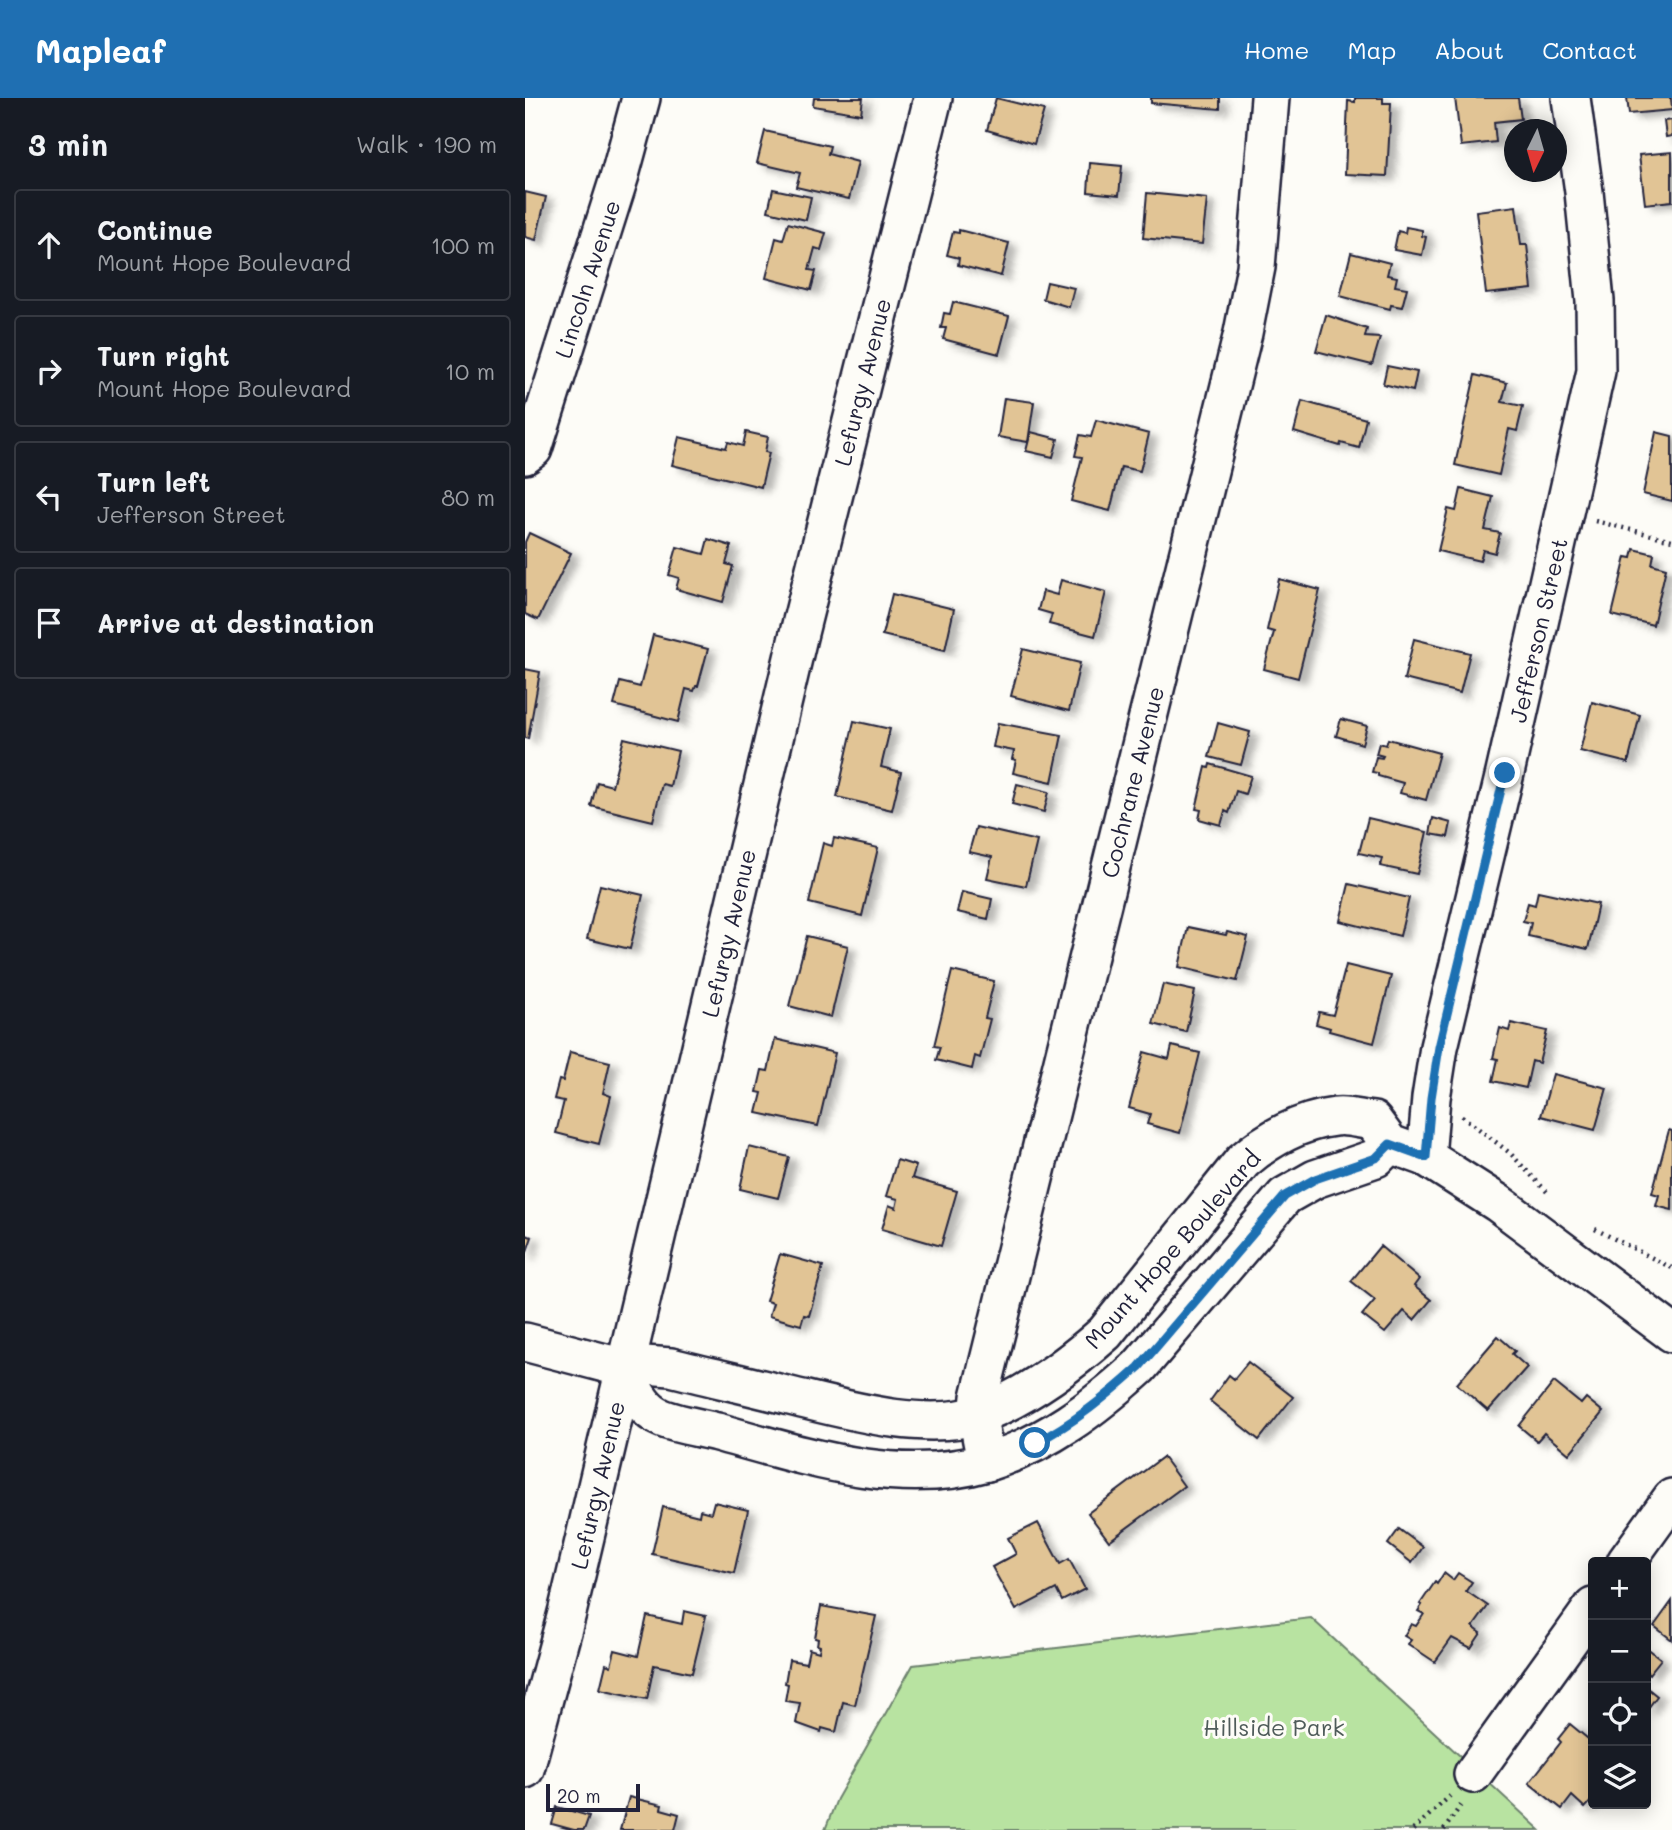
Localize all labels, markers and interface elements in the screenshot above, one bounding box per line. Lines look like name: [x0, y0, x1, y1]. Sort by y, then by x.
text: Mapleaf: [35, 28, 166, 71]
text: Home: [1244, 34, 1309, 65]
text: Map: [1347, 34, 1396, 65]
text: About: [1434, 34, 1504, 65]
text: Contact: [1542, 34, 1637, 65]
north arrow: [1504, 119, 1567, 182]
text: 3 min: [28, 124, 108, 164]
text: Walk · 190 m: [356, 129, 497, 159]
street label: Lincoln Avenue: [547, 196, 627, 362]
text: Continue: [97, 213, 213, 247]
icon: ahead: [30, 226, 68, 264]
text: 100 m: [431, 230, 495, 260]
text: Mount Hope Boulevard: [97, 247, 351, 277]
street label: Lefurgy Avenue: [827, 295, 897, 469]
text: Turn right: [97, 339, 230, 373]
icon: right: [30, 352, 68, 390]
text: 10 m: [445, 356, 495, 386]
text: Mount Hope Boulevard: [97, 373, 351, 403]
text: Turn left: [97, 465, 210, 499]
icon: left: [30, 478, 68, 516]
text: 80 m: [441, 482, 495, 512]
text: Jefferson Street: [97, 499, 286, 529]
street label: Jefferson Street: [1502, 535, 1574, 725]
icon: arrive: [30, 604, 68, 642]
text: Arrive at destination: [97, 606, 374, 640]
street label: Cochrane Avenue: [1094, 683, 1170, 881]
route end: [1489, 757, 1520, 788]
street label: Lefurgy Avenue: [694, 846, 762, 1020]
street label: Mount Hope Boulevard: [1077, 1143, 1267, 1355]
street label: Lefurgy Avenue: [563, 1398, 631, 1572]
route start: [1019, 1427, 1050, 1458]
map controls: [1588, 1557, 1651, 1809]
button: +: [1588, 1557, 1651, 1620]
button: −: [1588, 1620, 1651, 1683]
button: locate: [1588, 1683, 1651, 1746]
park label: Hillside Park: [1203, 1712, 1345, 1742]
button: layers: [1588, 1746, 1651, 1809]
scale bar: [546, 1781, 641, 1813]
text: 20 m: [557, 1783, 601, 1808]

